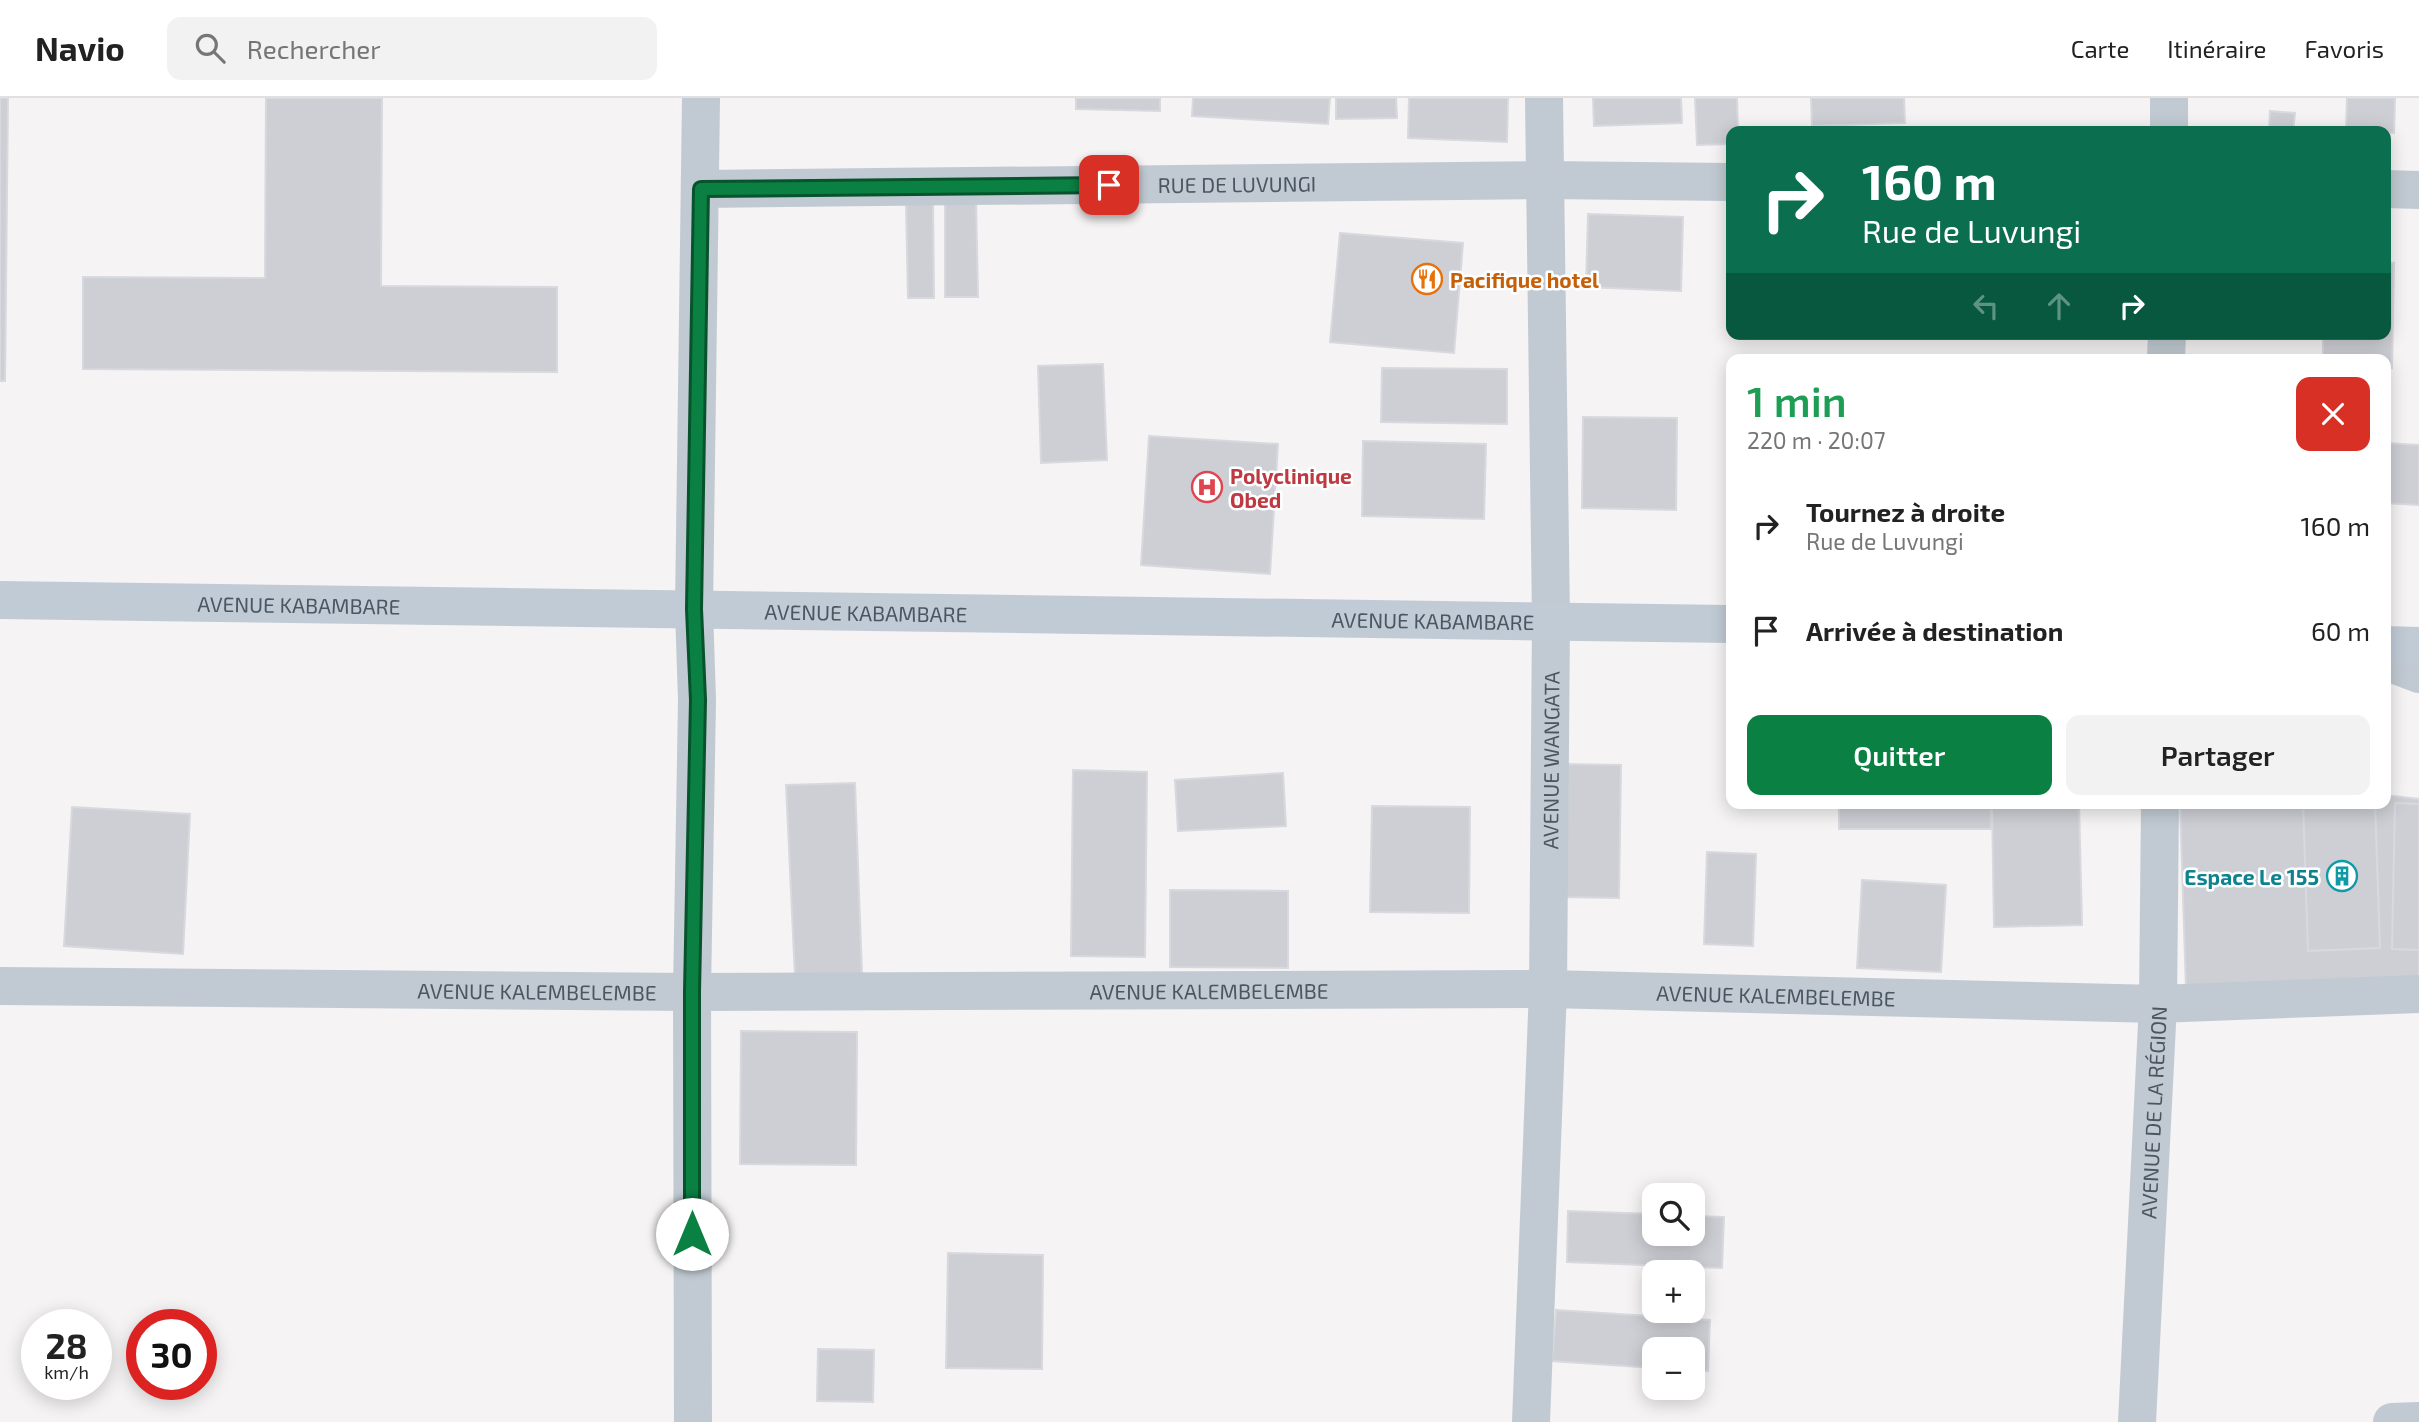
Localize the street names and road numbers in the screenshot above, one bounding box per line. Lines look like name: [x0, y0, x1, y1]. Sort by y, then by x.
street label: RUE DE LUVUNGI: [1158, 170, 1316, 197]
street label: AVENUE KABAMBARE: [197, 590, 401, 618]
street label: AVENUE KABAMBARE: [764, 598, 968, 626]
street label: AVENUE KABAMBARE: [1331, 606, 1535, 634]
street label: AVENUE WANGATA: [1537, 671, 1563, 850]
street label: AVENUE KALEMBELEMBE: [417, 977, 657, 1004]
street label: AVENUE KALEMBELEMBE: [1089, 977, 1329, 1003]
street label: AVENUE KALEMBELEMBE: [1656, 979, 1896, 1010]
street label: AVENUE DE LA RÉGION: [2135, 1005, 2170, 1219]

